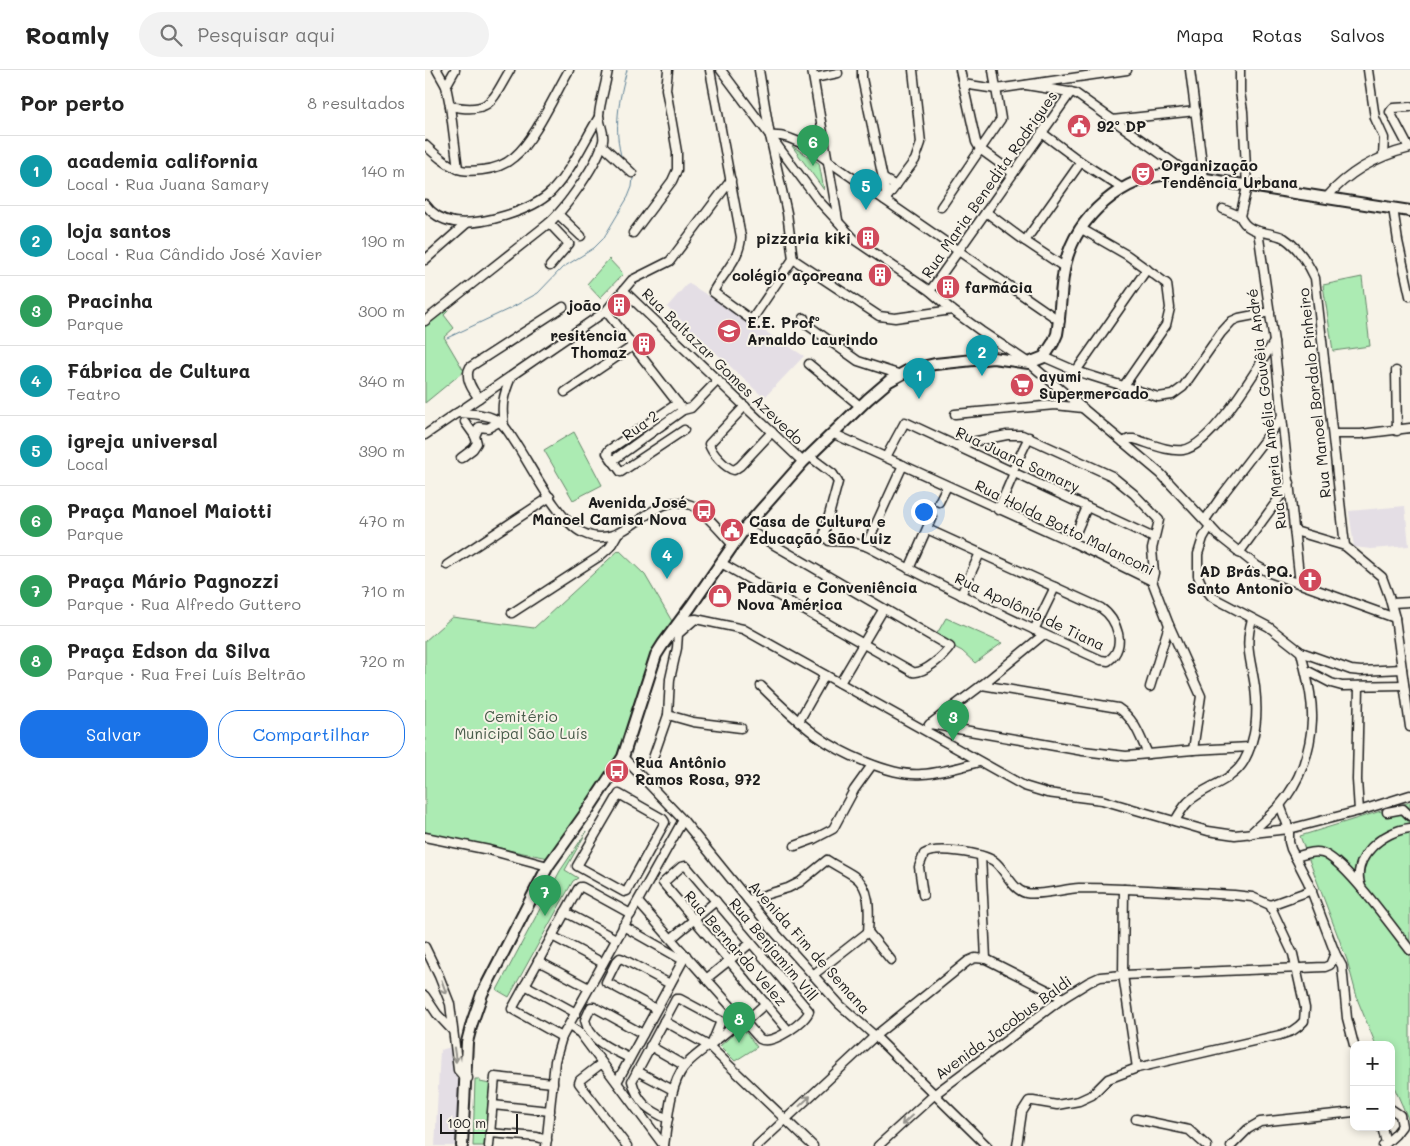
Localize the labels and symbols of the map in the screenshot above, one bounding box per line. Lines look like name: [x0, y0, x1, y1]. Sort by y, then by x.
street label: Rua Maria Benedita Rodrigues: [917, 86, 1061, 282]
public building icon: 92º DP: [1066, 113, 1092, 139]
place label: 92º DP: [1097, 116, 1146, 136]
pin: 6: [797, 125, 829, 166]
place label: Organização Tendência Urbana: [1161, 155, 1298, 192]
theatre icon: Organização Tendência Urbana: [1130, 161, 1156, 187]
pin: 5: [850, 169, 882, 210]
building icon: pizzaria kiki: [855, 225, 881, 251]
place label: pizzaria kiki: [757, 228, 851, 248]
building icon: colégio açoreana: [867, 262, 893, 288]
place label: colégio açoreana: [732, 265, 863, 285]
building icon: farmácia: [935, 274, 961, 300]
place label: farmácia: [965, 277, 1033, 297]
street label: Rua Baltazar Gomes Azevedo: [638, 283, 808, 449]
street label: Rua Maria Amélia Gouvêia André: [1241, 287, 1291, 531]
street label: Rua Manoel Bordalo Pinheiro: [1293, 287, 1335, 499]
building icon: joão: [606, 292, 632, 318]
place label: joão: [566, 295, 601, 315]
place label: E.E. Profº Arnaldo Laurindo: [747, 312, 878, 349]
school or university icon: E.E. Profº Arnaldo Laurindo: [716, 318, 742, 344]
place label: resitencia Thomaz: [550, 325, 628, 362]
building icon: resitencia Thomaz: [631, 331, 657, 357]
pin: 2: [966, 335, 998, 376]
pin: 1: [903, 358, 935, 399]
place label: ayumi Supermercado: [1039, 366, 1149, 403]
supermarket icon: ayumi Supermercado: [1009, 372, 1035, 398]
street label: Rua 2: [618, 405, 662, 445]
street label: Rua Juana Samary: [953, 421, 1083, 497]
street label: Rua Holda Botto Malanconi: [972, 475, 1158, 579]
place label: Avenida José Manoel Camisa Nova: [532, 492, 687, 529]
bus stop icon: Avenida José Manoel Camisa Nova: [691, 498, 717, 524]
your location: [911, 499, 937, 525]
place label: Casa de Cultura e Educação São Luiz: [749, 511, 892, 548]
public building icon: Casa de Cultura e Educação São Luiz: [719, 517, 745, 543]
pin: 4: [651, 538, 683, 579]
place label: AD Brás PQ. Santo Antonio: [1187, 561, 1293, 598]
street label: Rua Apolônio de Tiana: [952, 567, 1108, 655]
church icon: AD Brás PQ. Santo Antonio: [1297, 567, 1323, 593]
place label: Padaria e Conveniência Nova América: [737, 577, 917, 614]
shop icon: Padaria e Conveniência Nova América: [707, 583, 733, 609]
pin: 3: [937, 700, 969, 741]
park label: Cemitério Municipal São Luís: [454, 706, 588, 743]
place label: Rua Antônio Ramos Rosa, 972: [635, 752, 761, 789]
bus stop icon: Rua Antônio Ramos Rosa, 972: [604, 758, 630, 784]
pin: 7: [529, 875, 561, 916]
street label: Avenida Fim de Semana: [745, 876, 875, 1018]
street label: Rua Bernardo Velez: [680, 886, 792, 1010]
street label: Rua Benjamim Vill: [725, 893, 823, 1005]
street label: Avenida Jacobus Baldi: [931, 971, 1075, 1083]
one-way arrow: [440, 979, 449, 994]
pin: 8: [723, 1002, 755, 1043]
one-way arrow: [451, 1047, 461, 1063]
one-way arrow: [799, 1095, 812, 1107]
scale bar: [440, 1111, 517, 1134]
one-way arrow: [900, 1114, 913, 1126]

